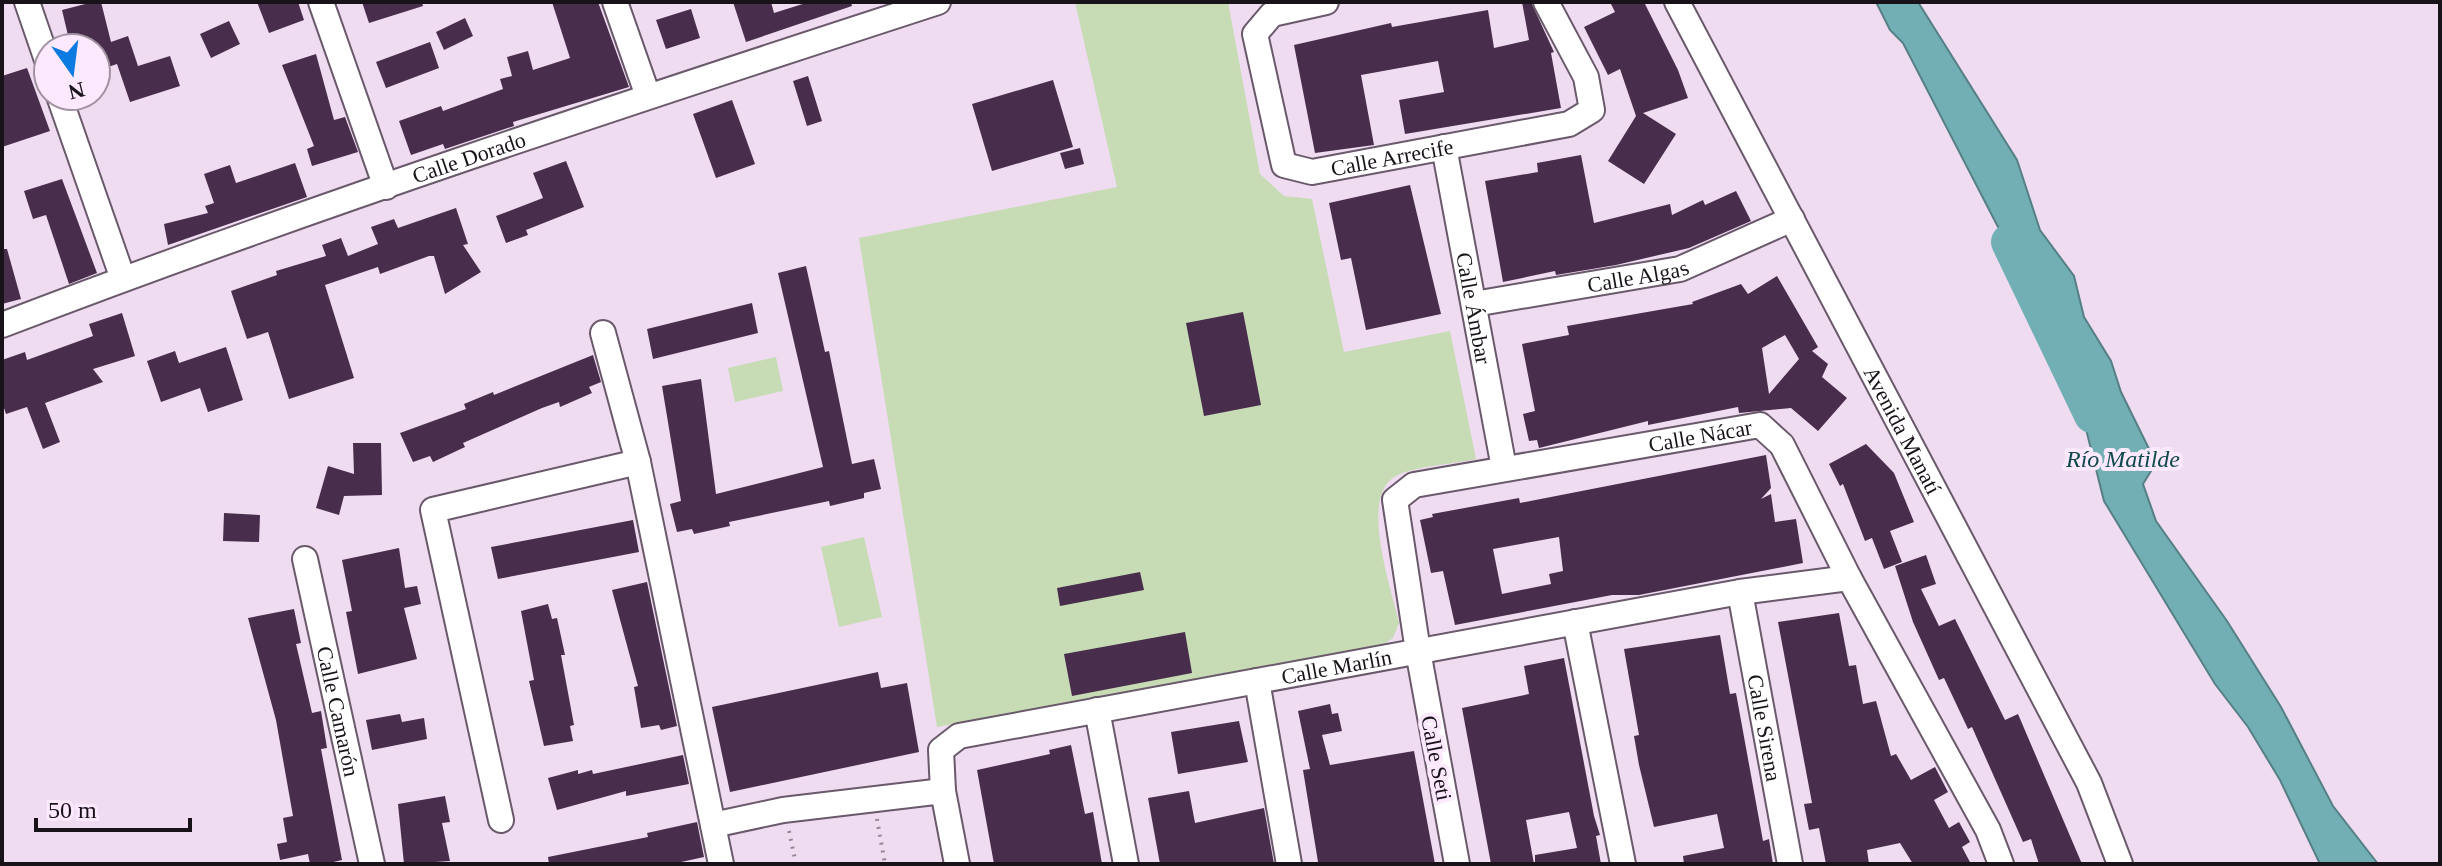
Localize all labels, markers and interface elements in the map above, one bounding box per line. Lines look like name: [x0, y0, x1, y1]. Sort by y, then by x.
north arrow: [32, 32, 112, 112]
text: N: [66, 77, 87, 105]
street label: Calle Dorado: [409, 127, 529, 189]
street label: Calle Arrecife: [1329, 134, 1455, 181]
street label: Calle Ámbar: [1451, 250, 1496, 367]
street label: Calle Algas: [1585, 255, 1693, 298]
street label: Avenida Manatí: [1858, 362, 1946, 498]
street label: Calle Nácar: [1647, 414, 1755, 457]
water label: Río Matilde: [2065, 446, 2180, 472]
street label: Calle Camarón: [312, 644, 364, 779]
street label: Calle Marlín: [1279, 644, 1394, 689]
street label: Calle Sirena: [1742, 672, 1787, 784]
street label: Calle Seti: [1416, 713, 1457, 803]
scale bar: [36, 782, 190, 832]
text: 50 m: [48, 797, 97, 823]

